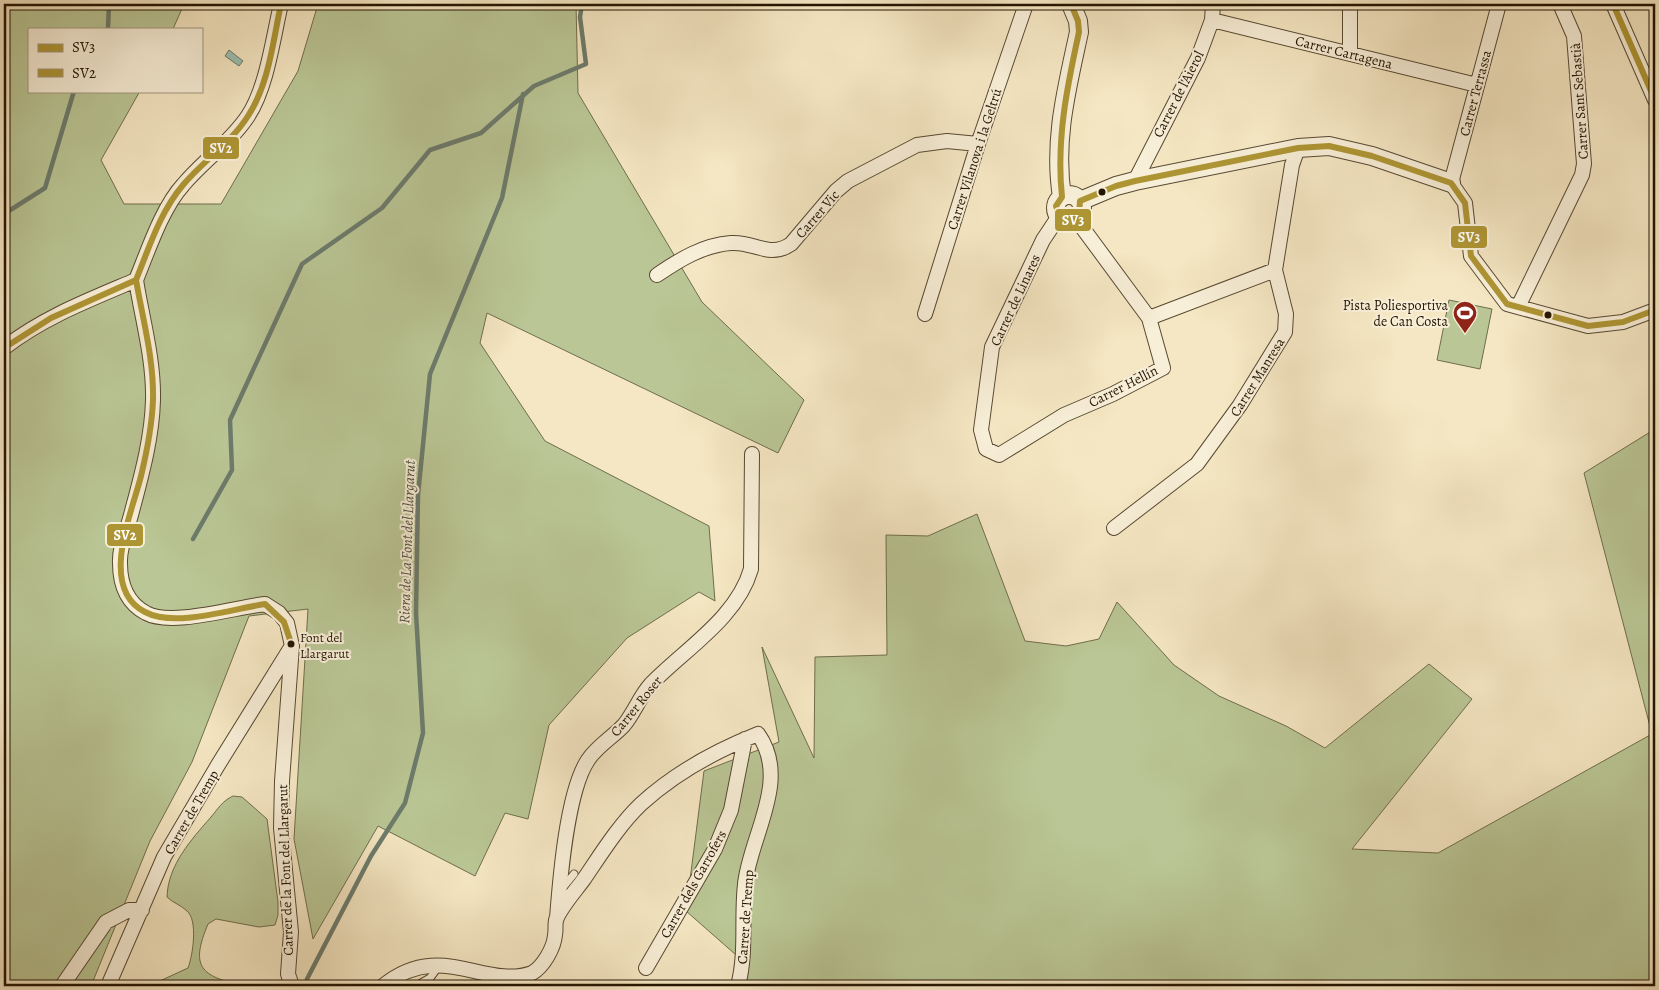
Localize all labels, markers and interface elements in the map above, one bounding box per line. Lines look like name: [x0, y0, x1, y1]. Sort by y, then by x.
legend: [28, 28, 202, 92]
street label: Carrer Cartagena: [1293, 31, 1395, 74]
text: SV3: [72, 37, 95, 57]
street label: Carrer Sant Sebastià: [1566, 42, 1593, 160]
street label: Carrer de l'Aierol: [1148, 47, 1209, 141]
street label: Carrer Terrassa: [1455, 48, 1496, 138]
text: SV2: [72, 63, 96, 83]
street label: Carrer Vilanova i la Geltrú: [943, 86, 1006, 232]
line badge: SV2: [202, 136, 240, 160]
text: SV2: [209, 139, 233, 158]
street label: Carrer Vic: [791, 186, 844, 243]
unlabelled marker: [1097, 187, 1107, 197]
line badge: SV3: [1054, 208, 1092, 232]
text: SV3: [1062, 211, 1084, 230]
line badge: SV3: [1450, 225, 1488, 249]
text: SV3: [1458, 228, 1480, 247]
street label: Carrer de Linares: [986, 251, 1045, 349]
place label: Pista Poliesportiva de Can Costa: [1343, 296, 1448, 331]
sports icon: Pista Poliesportiva de Can Costa: [1452, 300, 1478, 334]
unlabelled marker: [1543, 310, 1553, 320]
street label: Carrer Manresa: [1226, 334, 1290, 420]
street label: Carrer Hellín: [1085, 361, 1161, 412]
water label: Riera de La Font del Llargarut: [394, 459, 420, 624]
line badge: SV2: [106, 523, 144, 547]
text: SV2: [113, 526, 137, 545]
place label: Font del Llargarut: [300, 629, 350, 662]
marker: Font del Llargarut: [286, 639, 296, 649]
street label: Carrer Roser: [606, 672, 667, 741]
street label: Carrer de Tremp: [160, 767, 223, 858]
street label: Carrer de la Font del Llargarut: [273, 784, 298, 956]
street label: Carrer dels Garrofers: [656, 827, 731, 942]
street label: Carrer de Tremp: [733, 869, 758, 965]

